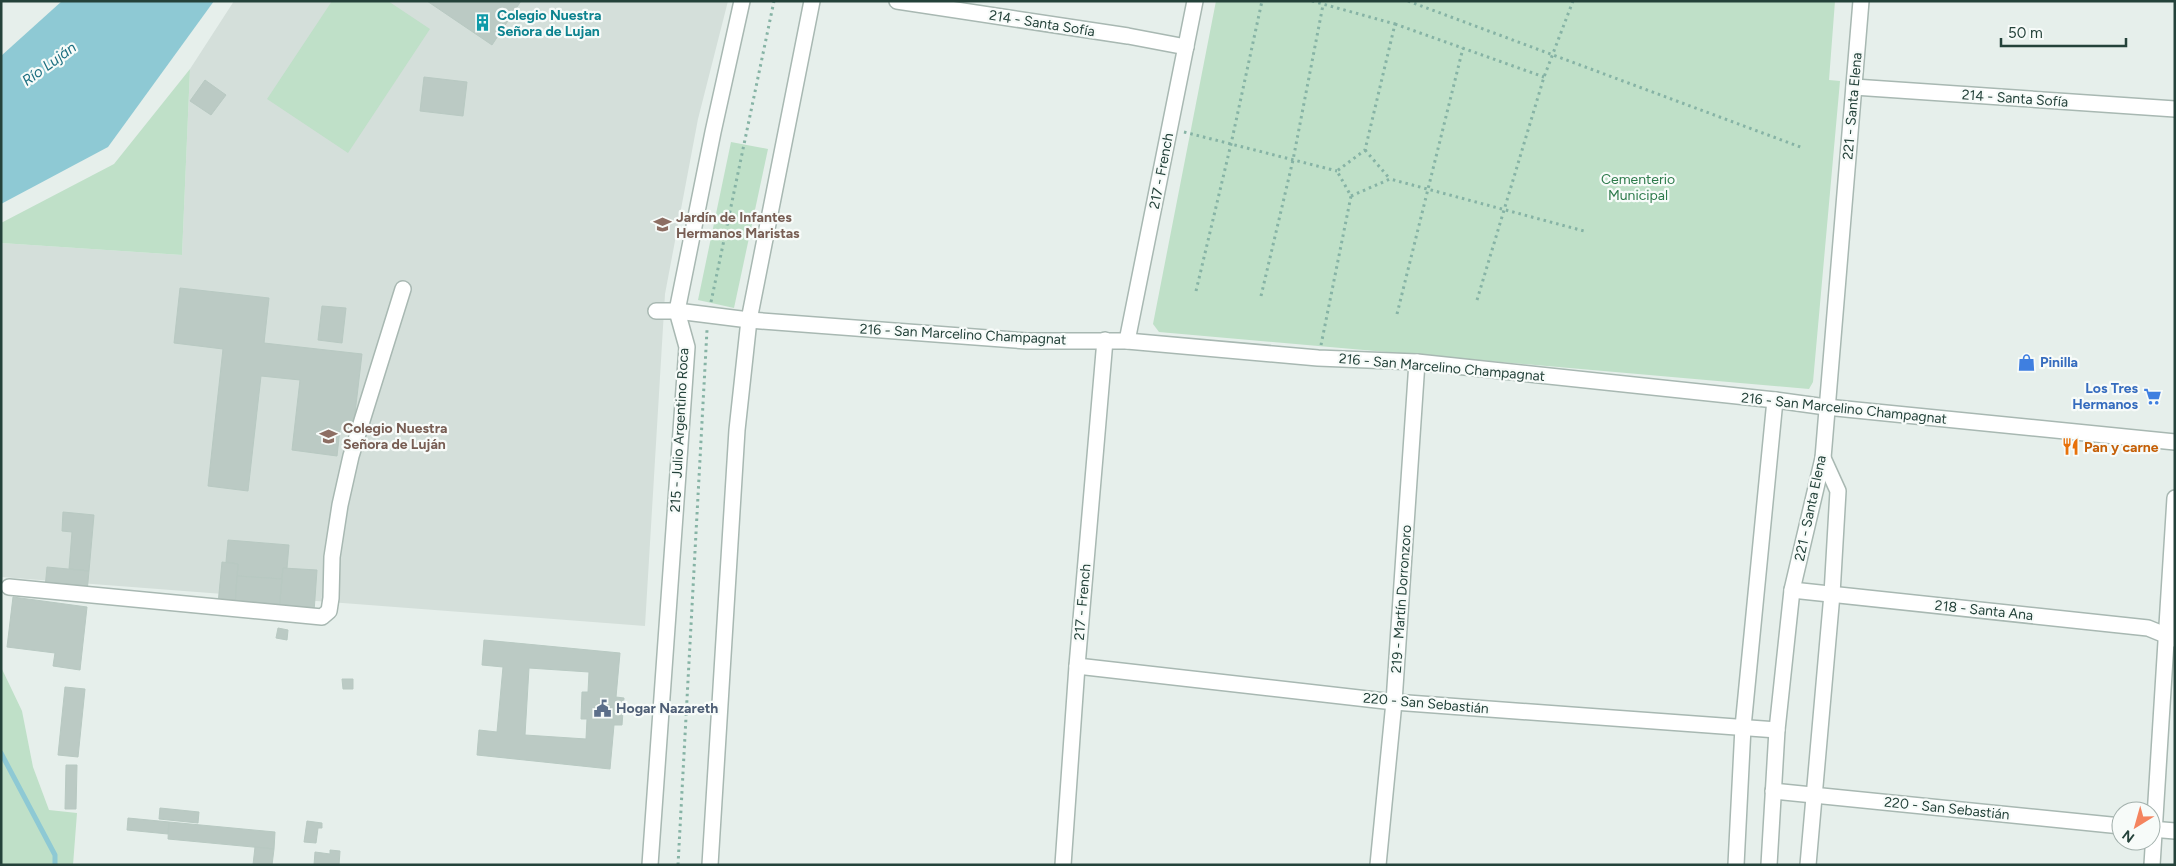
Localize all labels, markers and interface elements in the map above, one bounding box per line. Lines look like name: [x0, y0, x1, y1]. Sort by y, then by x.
place label: Colegio Nuestra Señora de Lujan: [497, 7, 601, 40]
street label: 214 - Santa Sofía: [988, 7, 1096, 40]
building icon: Colegio Nuestra Señora de Lujan: [473, 13, 493, 33]
scale bar: [2001, 15, 2126, 47]
text: 50 m: [2008, 24, 2043, 42]
water label: Río Luján: [18, 38, 80, 90]
street label: 221 - Santa Elena: [1839, 52, 1866, 160]
street label: 214 - Santa Sofía: [1961, 86, 2069, 111]
street label: 217 - French: [1146, 132, 1177, 210]
park label: Cementerio Municipal: [1601, 171, 1675, 204]
place label: Jardín de Infantes Hermanos Maristas: [676, 209, 800, 242]
school or university icon: Jardín de Infantes Hermanos Maristas: [652, 215, 672, 235]
street label: 216 - San Marcelino Champagnat: [859, 321, 1067, 348]
street label: 215 - Julio Argentino Roca: [667, 347, 692, 513]
street label: 216 - San Marcelino Champagnat: [1338, 350, 1546, 385]
shop icon: Pinilla: [2016, 352, 2036, 372]
place label: Pinilla: [2040, 354, 2078, 371]
place label: Los Tres Hermanos: [2072, 380, 2138, 413]
supermarket icon: Los Tres Hermanos: [2142, 386, 2162, 406]
street label: 216 - San Marcelino Champagnat: [1740, 389, 1948, 428]
place label: Colegio Nuestra Señora de Luján: [343, 420, 447, 453]
school or university icon: Colegio Nuestra Señora de Luján: [319, 426, 339, 446]
restaurant icon: Pan y carne: [2060, 437, 2080, 457]
place label: Pan y carne: [2084, 439, 2159, 456]
street label: 221 - Santa Elena: [1791, 454, 1830, 562]
street label: 219 - Martín Dorronzoro: [1388, 524, 1415, 674]
street label: 217 - French: [1071, 563, 1094, 641]
street label: 218 - Santa Ana: [1934, 597, 2034, 624]
street label: 220 - San Sebastián: [1362, 690, 1490, 717]
public building icon: Hogar Nazareth: [592, 698, 612, 718]
place label: Hogar Nazareth: [616, 700, 718, 717]
street label: 220 - San Sebastián: [1883, 793, 2011, 824]
north arrow: [2111, 801, 2161, 851]
text: N: [2119, 826, 2138, 846]

